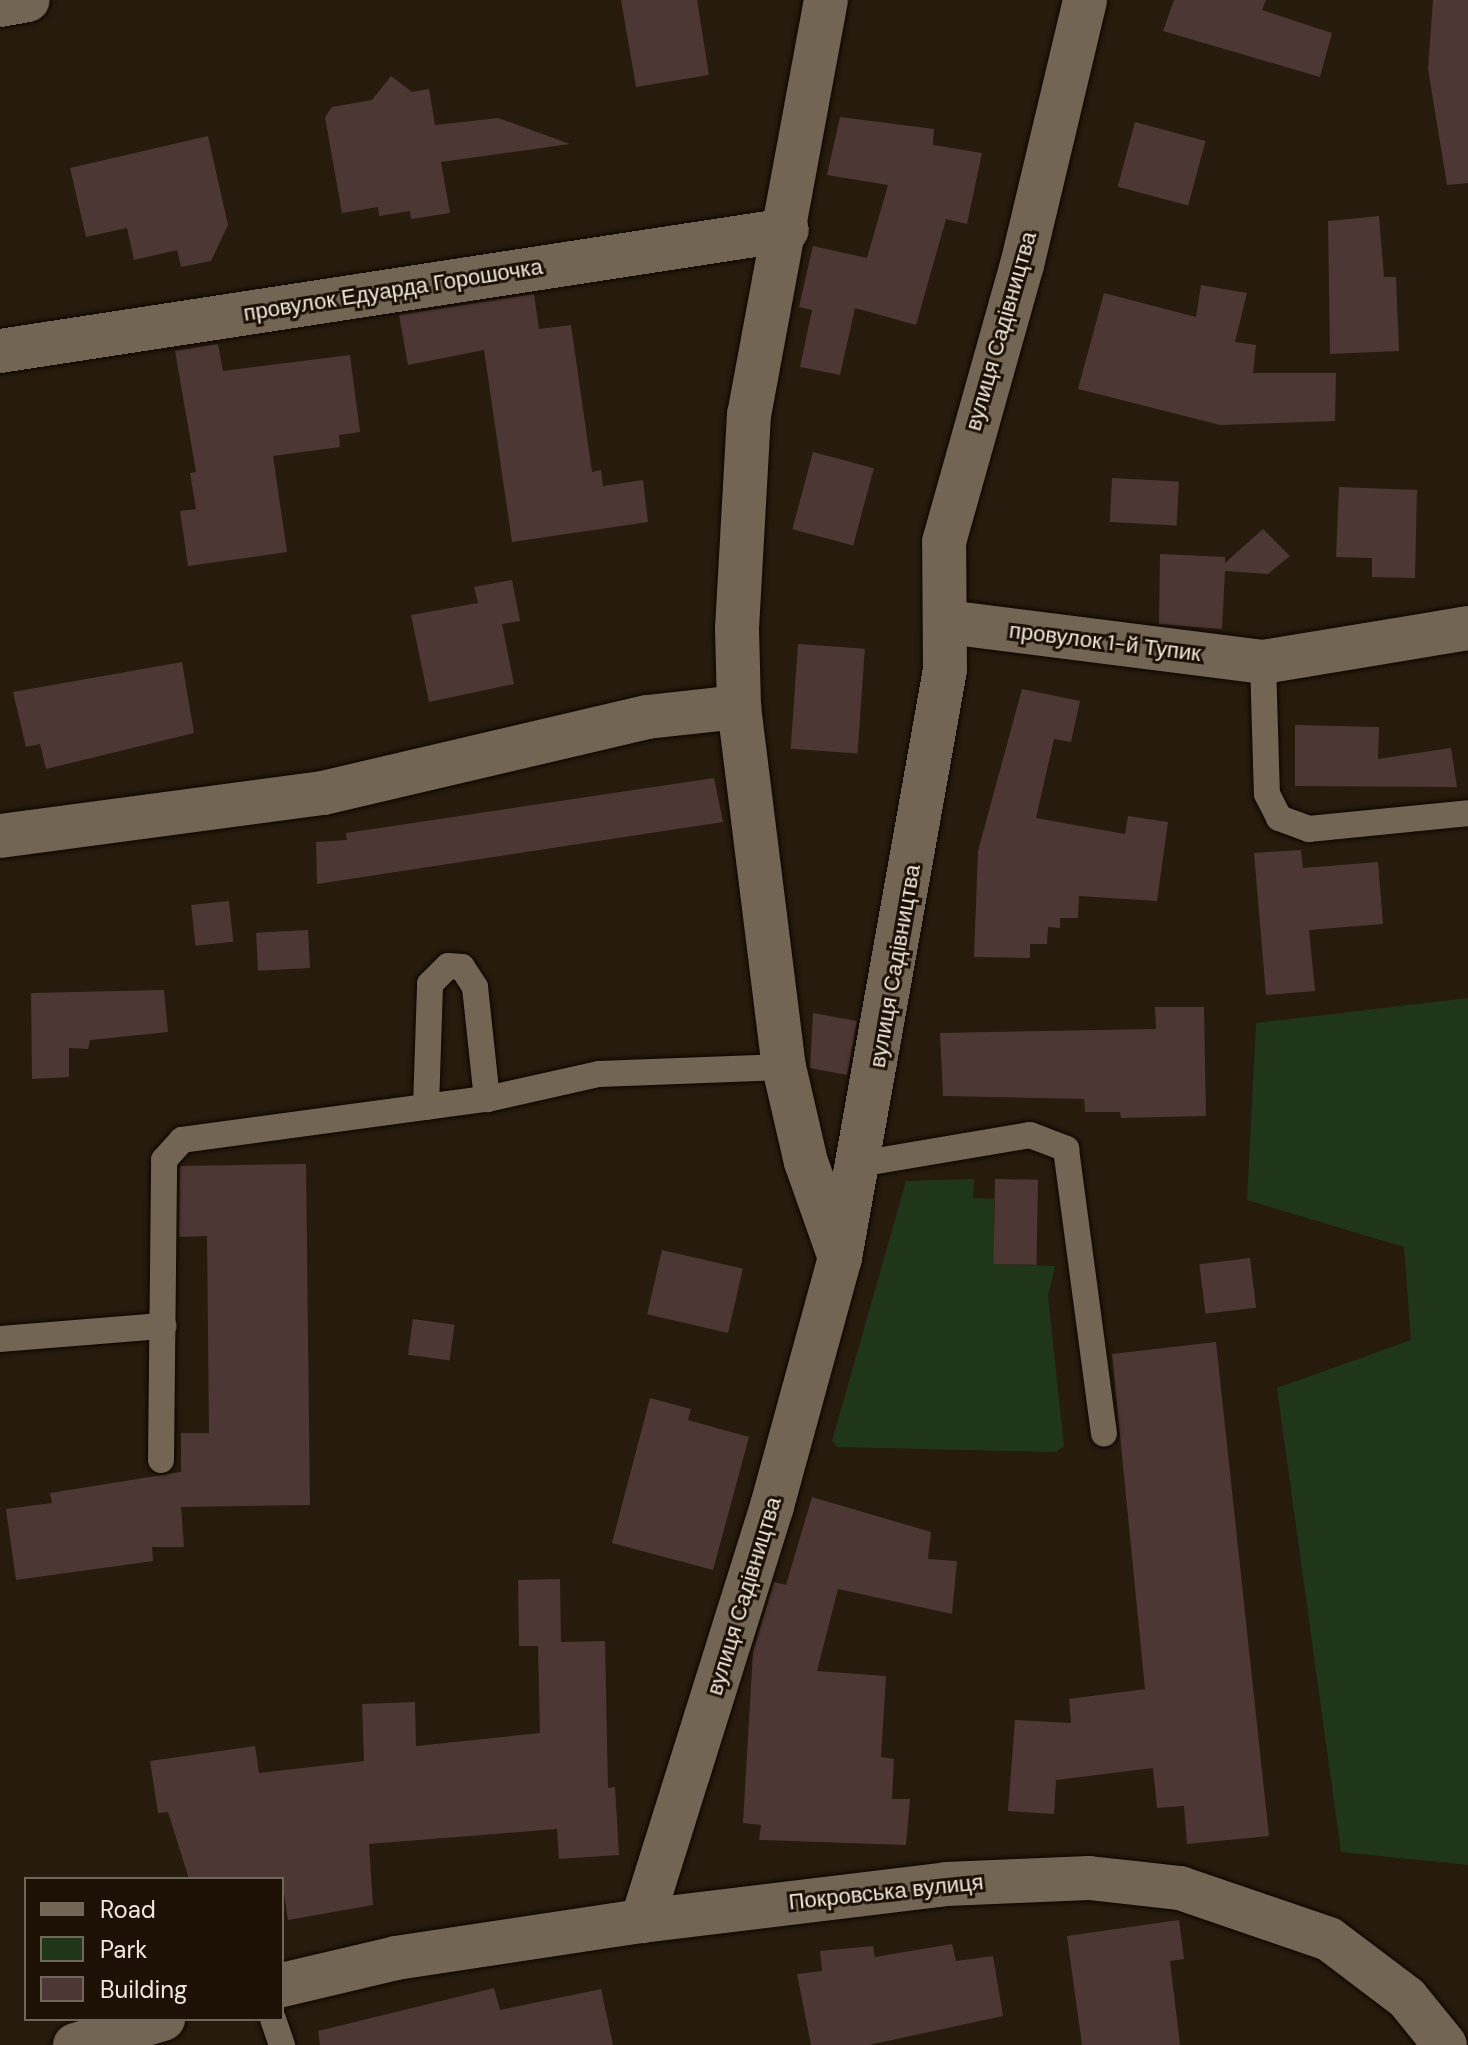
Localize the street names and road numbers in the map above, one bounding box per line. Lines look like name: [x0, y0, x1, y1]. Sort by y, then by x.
street label: вулиця Садівництва: [960, 228, 1042, 434]
street label: провулок Едуарда Горошочка: [242, 253, 544, 327]
street label: провулок 1-й Тупик: [1008, 617, 1202, 667]
street label: вулиця Садівництва: [864, 862, 926, 1070]
street label: вулиця Садівництва: [701, 1494, 787, 1698]
street label: Покровська вулиця: [787, 1869, 985, 1915]

